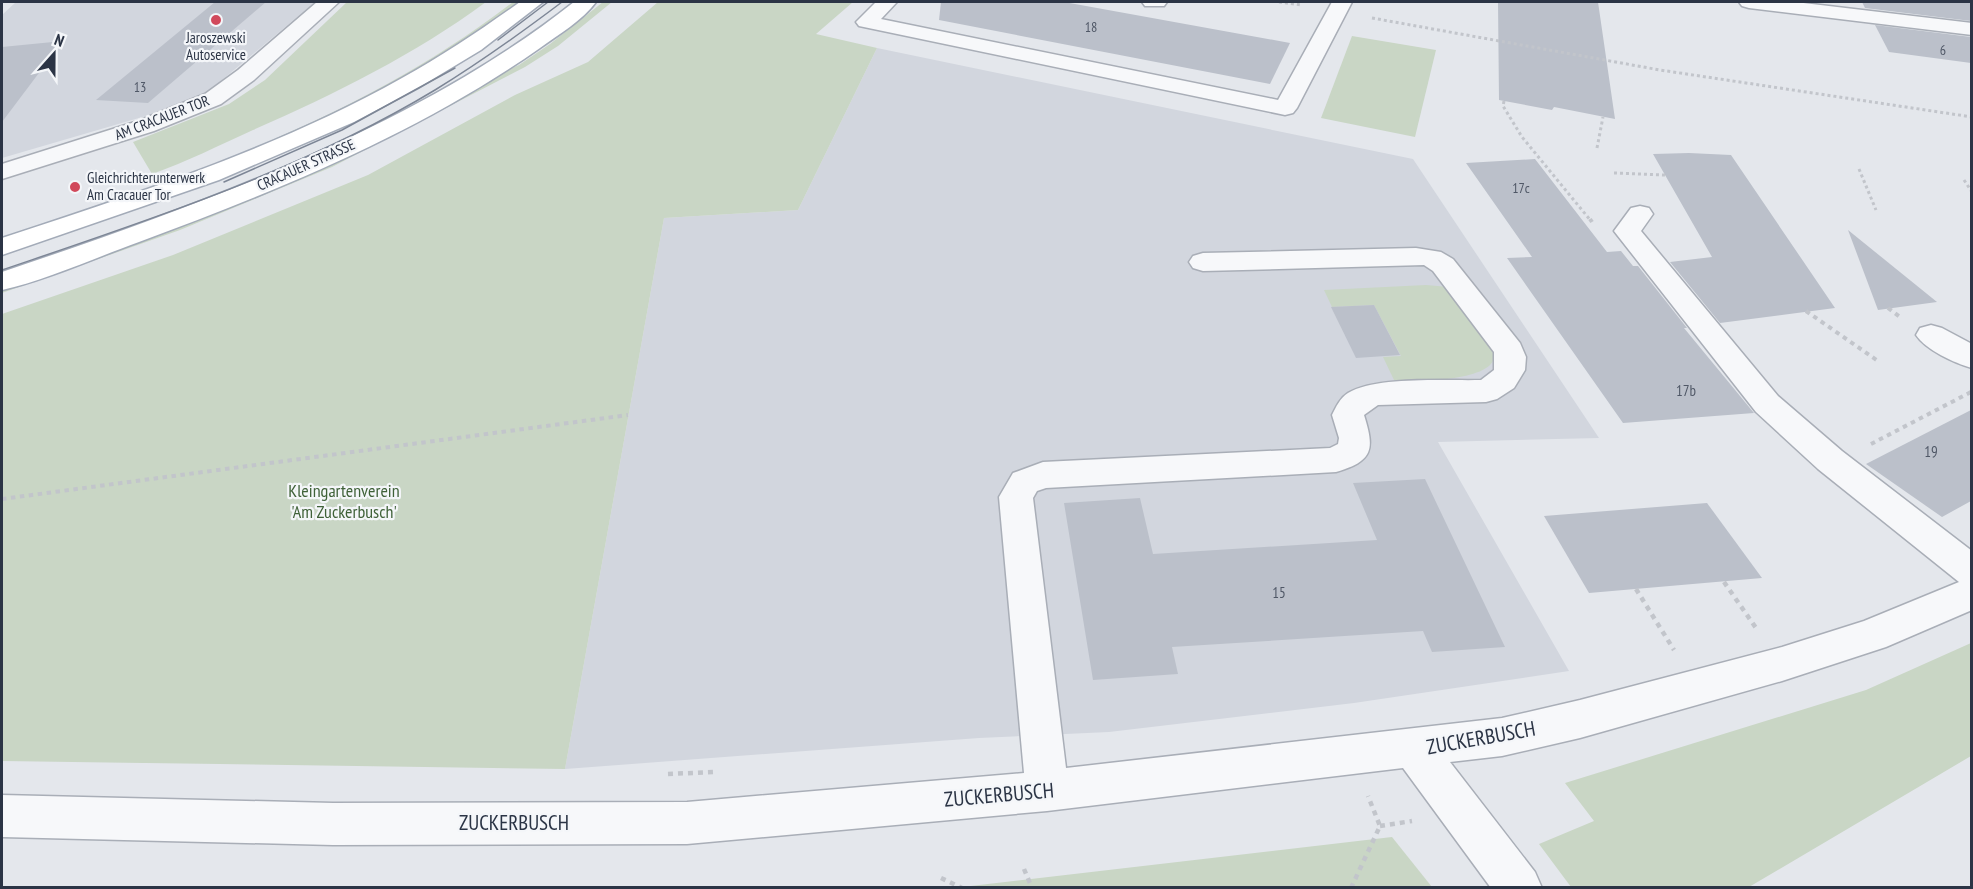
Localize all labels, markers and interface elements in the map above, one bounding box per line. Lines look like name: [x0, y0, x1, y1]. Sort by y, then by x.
marker: Jaroszewski Autoservice: [209, 13, 223, 27]
house number: 18: [1085, 18, 1097, 36]
north arrow: [24, 24, 84, 84]
place label: Jaroszewski Autoservice: [185, 28, 246, 64]
text: N: [52, 29, 67, 51]
house number: 6: [1940, 41, 1946, 59]
house number: 13: [134, 78, 146, 96]
street label: AM CRACAUER TOR: [112, 91, 212, 144]
street label: CRACAUER STRASSE: [254, 134, 358, 195]
place label: Gleichrichterunterwerk Am Cracauer Tor: [87, 168, 205, 204]
house number: 17c: [1512, 179, 1530, 197]
marker: Gleichrichterunterwerk Am Cracauer Tor: [68, 180, 82, 194]
house number: 17b: [1676, 381, 1696, 400]
house number: 19: [1924, 442, 1938, 461]
park label: Kleingartenverein 'Am Zuckerbusch': [288, 479, 400, 523]
house number: 15: [1272, 583, 1286, 602]
street label: ZUCKERBUSCH: [1424, 715, 1537, 760]
street label: ZUCKERBUSCH: [943, 776, 1055, 813]
street label: ZUCKERBUSCH: [459, 809, 569, 836]

